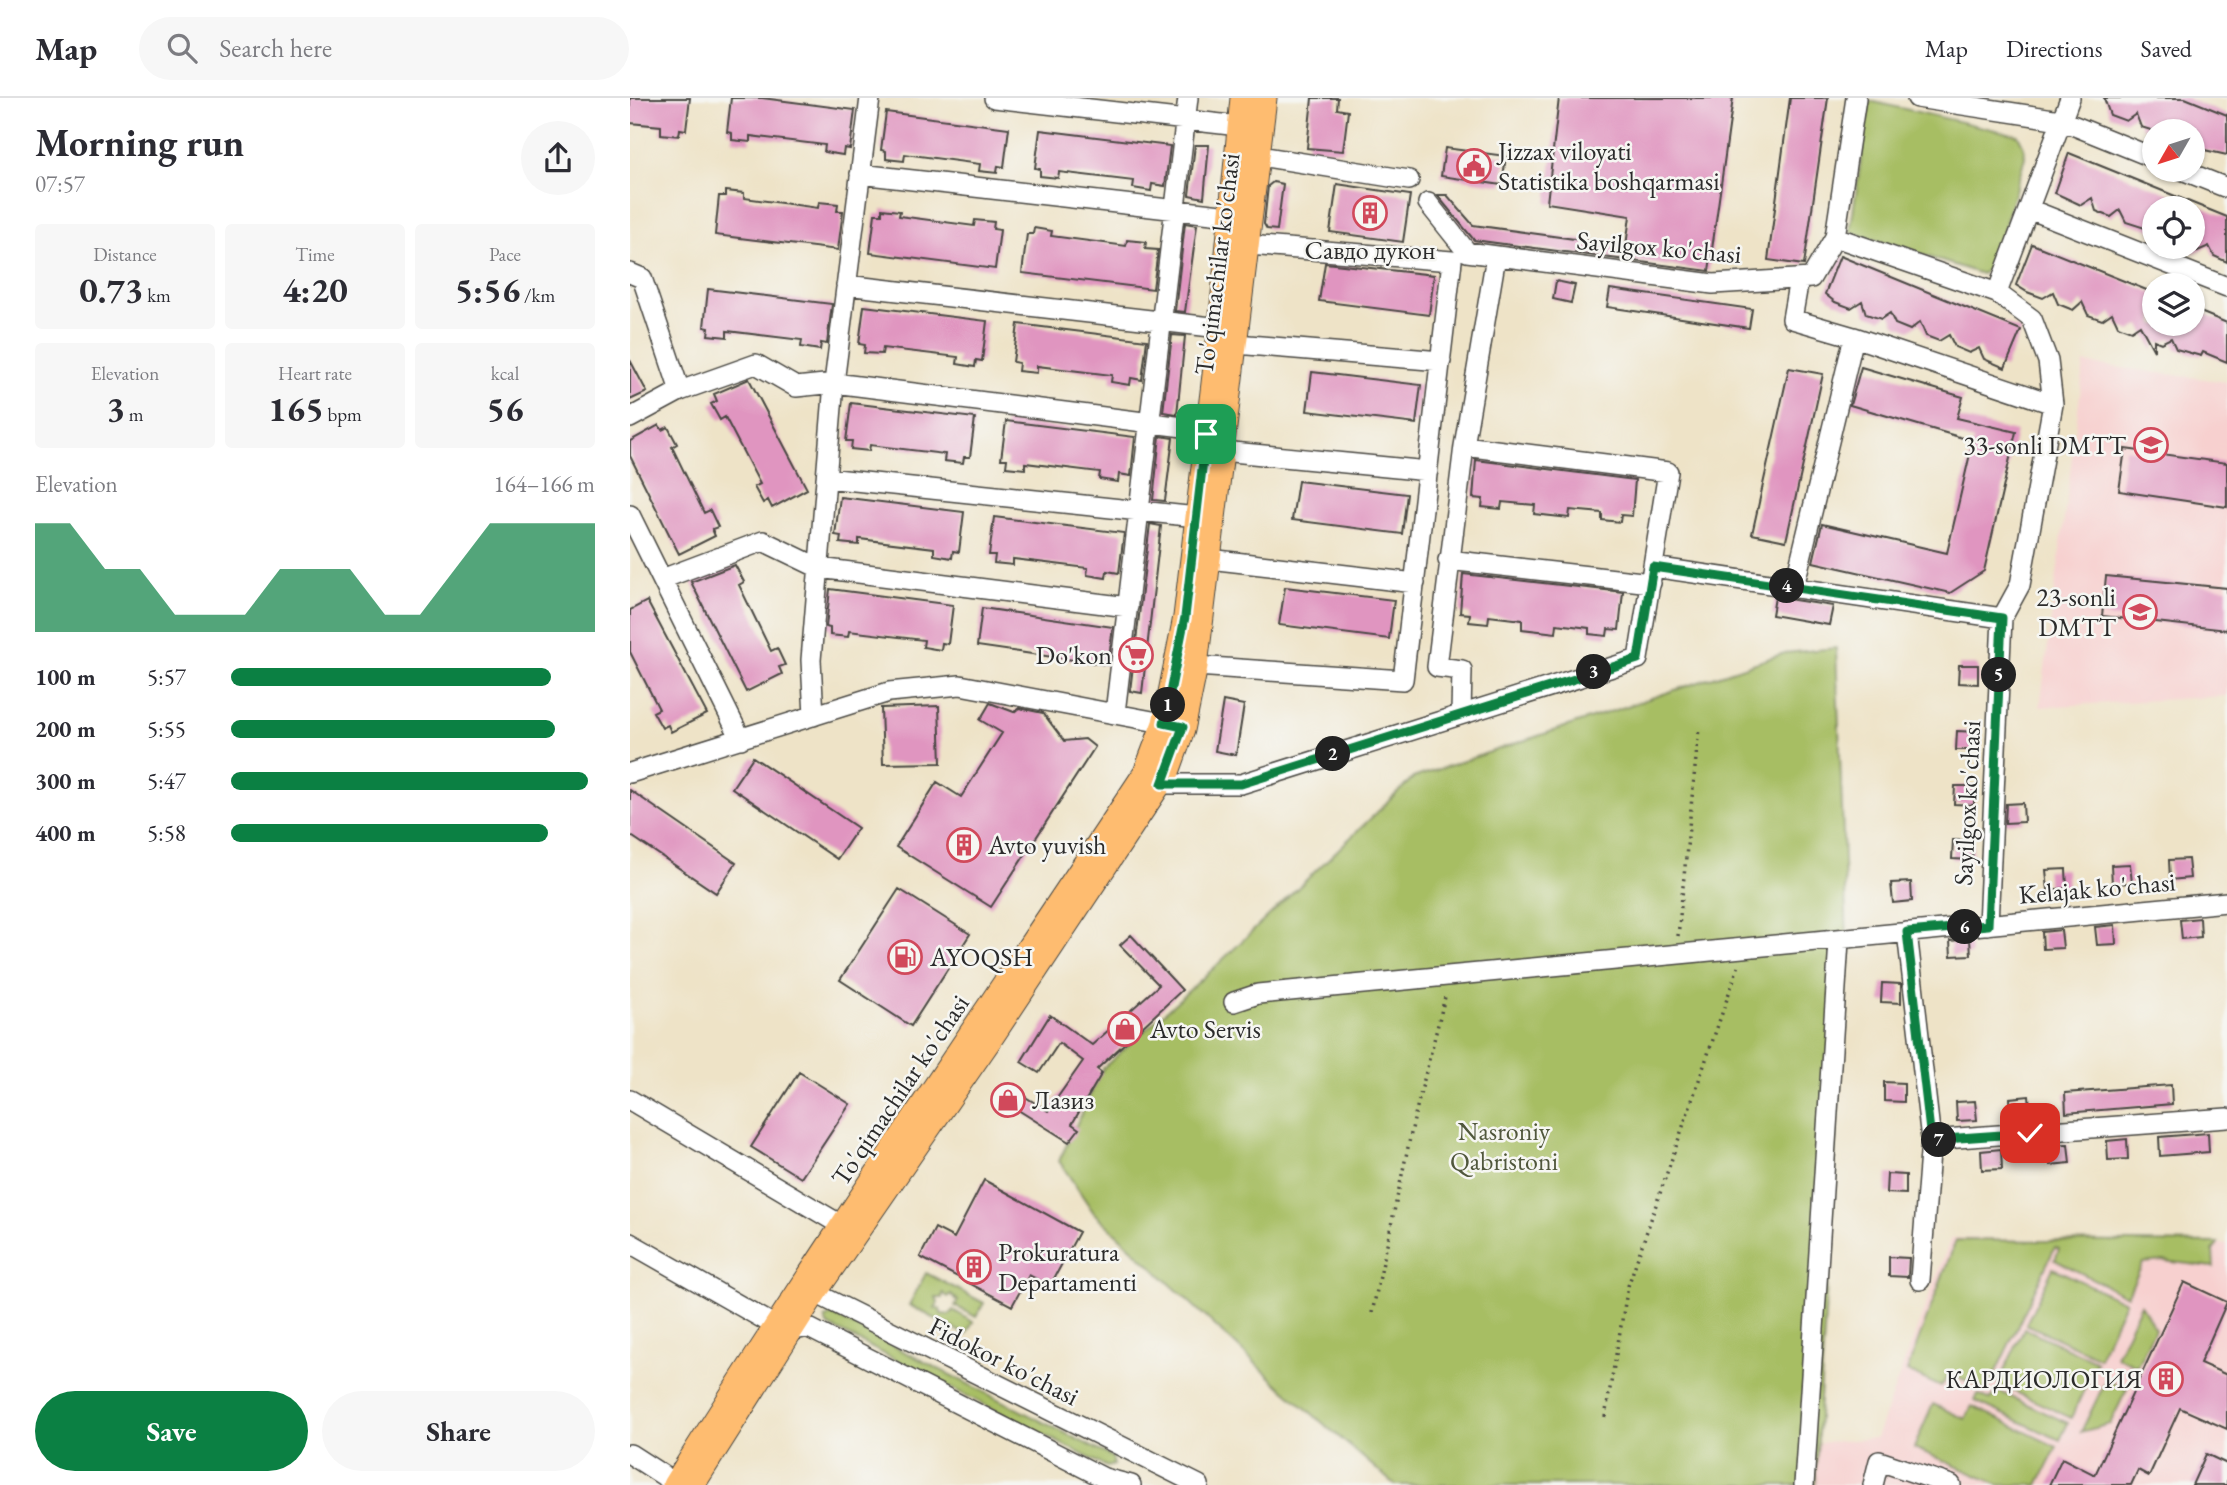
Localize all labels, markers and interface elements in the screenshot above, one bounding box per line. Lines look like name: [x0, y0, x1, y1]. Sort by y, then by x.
search box: [139, 17, 629, 80]
text: Map: [35, 27, 97, 70]
icon: search: [163, 29, 201, 67]
text: Search here: [219, 31, 332, 65]
text: Map: [1925, 33, 1968, 64]
text: Directions: [2006, 33, 2103, 64]
text: Saved: [2141, 33, 2192, 64]
text: Morning run: [35, 118, 244, 167]
north arrow: [2142, 119, 2205, 182]
map controls: [2142, 119, 2205, 336]
button: share: [521, 121, 595, 195]
place label: Jizzax viloyati Statistika boshqarmasi: [1496, 134, 1720, 198]
public building icon: Jizzax viloyati Statistika boshqarmasi: [1455, 147, 1493, 185]
street label: To'qimachilar ko'chasi: [1187, 151, 1247, 377]
text: 07:57: [35, 169, 85, 199]
building icon: Cавдо дукон: [1351, 194, 1389, 232]
button: locate: [2142, 196, 2205, 259]
street label: Sayilgox ko'chasi: [1575, 223, 1743, 271]
place label: Cавдо дукон: [1305, 233, 1435, 267]
text: Distance: [93, 242, 157, 267]
text: Time: [295, 242, 335, 267]
text: Pace: [489, 242, 521, 267]
text: 0.73: [79, 267, 143, 312]
text: 4:20: [282, 267, 348, 312]
text: 5:56: [455, 267, 520, 312]
button: layers: [2142, 273, 2205, 336]
text: km: [143, 283, 171, 308]
text: /km: [520, 283, 555, 308]
text: Elevation: [91, 361, 159, 386]
text: Heart rate: [278, 361, 352, 386]
text: kcal: [491, 361, 519, 386]
text: 3: [106, 386, 125, 431]
text: 165: [268, 386, 324, 431]
text: 56: [486, 386, 524, 431]
text: m: [125, 402, 144, 427]
text: bpm: [324, 402, 362, 427]
pin: [1176, 404, 1236, 464]
icon: arrive: [1187, 415, 1225, 453]
school or university icon: 33-sonli DMTT: [2132, 426, 2170, 464]
place label: 33-sonli DMTT: [1963, 428, 2127, 462]
text: Elevation: [35, 469, 118, 499]
text: 164–166 m: [494, 469, 595, 499]
pin: 4: [1770, 568, 1804, 603]
text: 4: [1781, 573, 1792, 598]
place label: 23-sonli DMTT: [2036, 580, 2117, 644]
school or university icon: 23-sonli DMTT: [2121, 593, 2159, 631]
supermarket icon: Do'kon: [1117, 636, 1155, 674]
place label: Do'kon: [1036, 638, 1112, 672]
pin: 3: [1576, 654, 1612, 690]
pin: 5: [1982, 658, 2016, 692]
text: 3: [1588, 659, 1599, 684]
text: 100 m: [35, 662, 96, 692]
text: 5:57: [147, 662, 186, 692]
text: 5: [1993, 662, 2004, 687]
pin: 1: [1150, 688, 1186, 722]
text: 1: [1162, 692, 1173, 717]
text: 200 m: [35, 714, 96, 744]
text: 5:55: [147, 714, 186, 744]
street label: Sayilgox ko'chasi: [1946, 720, 1988, 886]
pin: 2: [1316, 736, 1350, 772]
text: 2: [1327, 741, 1338, 766]
text: 300 m: [35, 766, 96, 796]
text: 5:47: [147, 766, 186, 796]
text: 400 m: [35, 818, 96, 848]
text: 5:58: [147, 818, 186, 848]
building icon: Avto yuvish: [945, 826, 983, 864]
place label: Avto yuvish: [987, 828, 1106, 862]
street label: Kelajak ko'chasi: [2017, 864, 2177, 912]
pin: 6: [1948, 910, 1982, 944]
text: 6: [1959, 914, 1970, 939]
fuel station icon: AYOQSH: [886, 938, 924, 976]
place label: AYOQSH: [929, 940, 1033, 974]
street label: To'qimachilar ko'chasi: [823, 988, 977, 1192]
shop icon: Avto Servis: [1106, 1010, 1144, 1048]
place label: Avto Servis: [1149, 1012, 1261, 1046]
shop icon: Лазиз: [989, 1081, 1027, 1119]
place label: Лазиз: [1032, 1083, 1094, 1117]
pin: [2000, 1103, 2060, 1163]
park label: Nasroniy Qabristoni: [1450, 1114, 1558, 1178]
icon: check: [2011, 1114, 2049, 1152]
pin: 7: [1922, 1122, 1956, 1158]
text: 7: [1933, 1127, 1944, 1152]
place label: Prokuratura Departamenti: [998, 1235, 1137, 1299]
building icon: Prokuratura Departamenti: [955, 1248, 993, 1286]
street label: Fidokor ko'chasi: [923, 1309, 1085, 1413]
building icon: КАРДИОЛОГИЯ: [2147, 1360, 2185, 1398]
place label: КАРДИОЛОГИЯ: [1946, 1362, 2142, 1396]
button: Save: [35, 1391, 308, 1471]
button: Share: [322, 1391, 595, 1471]

